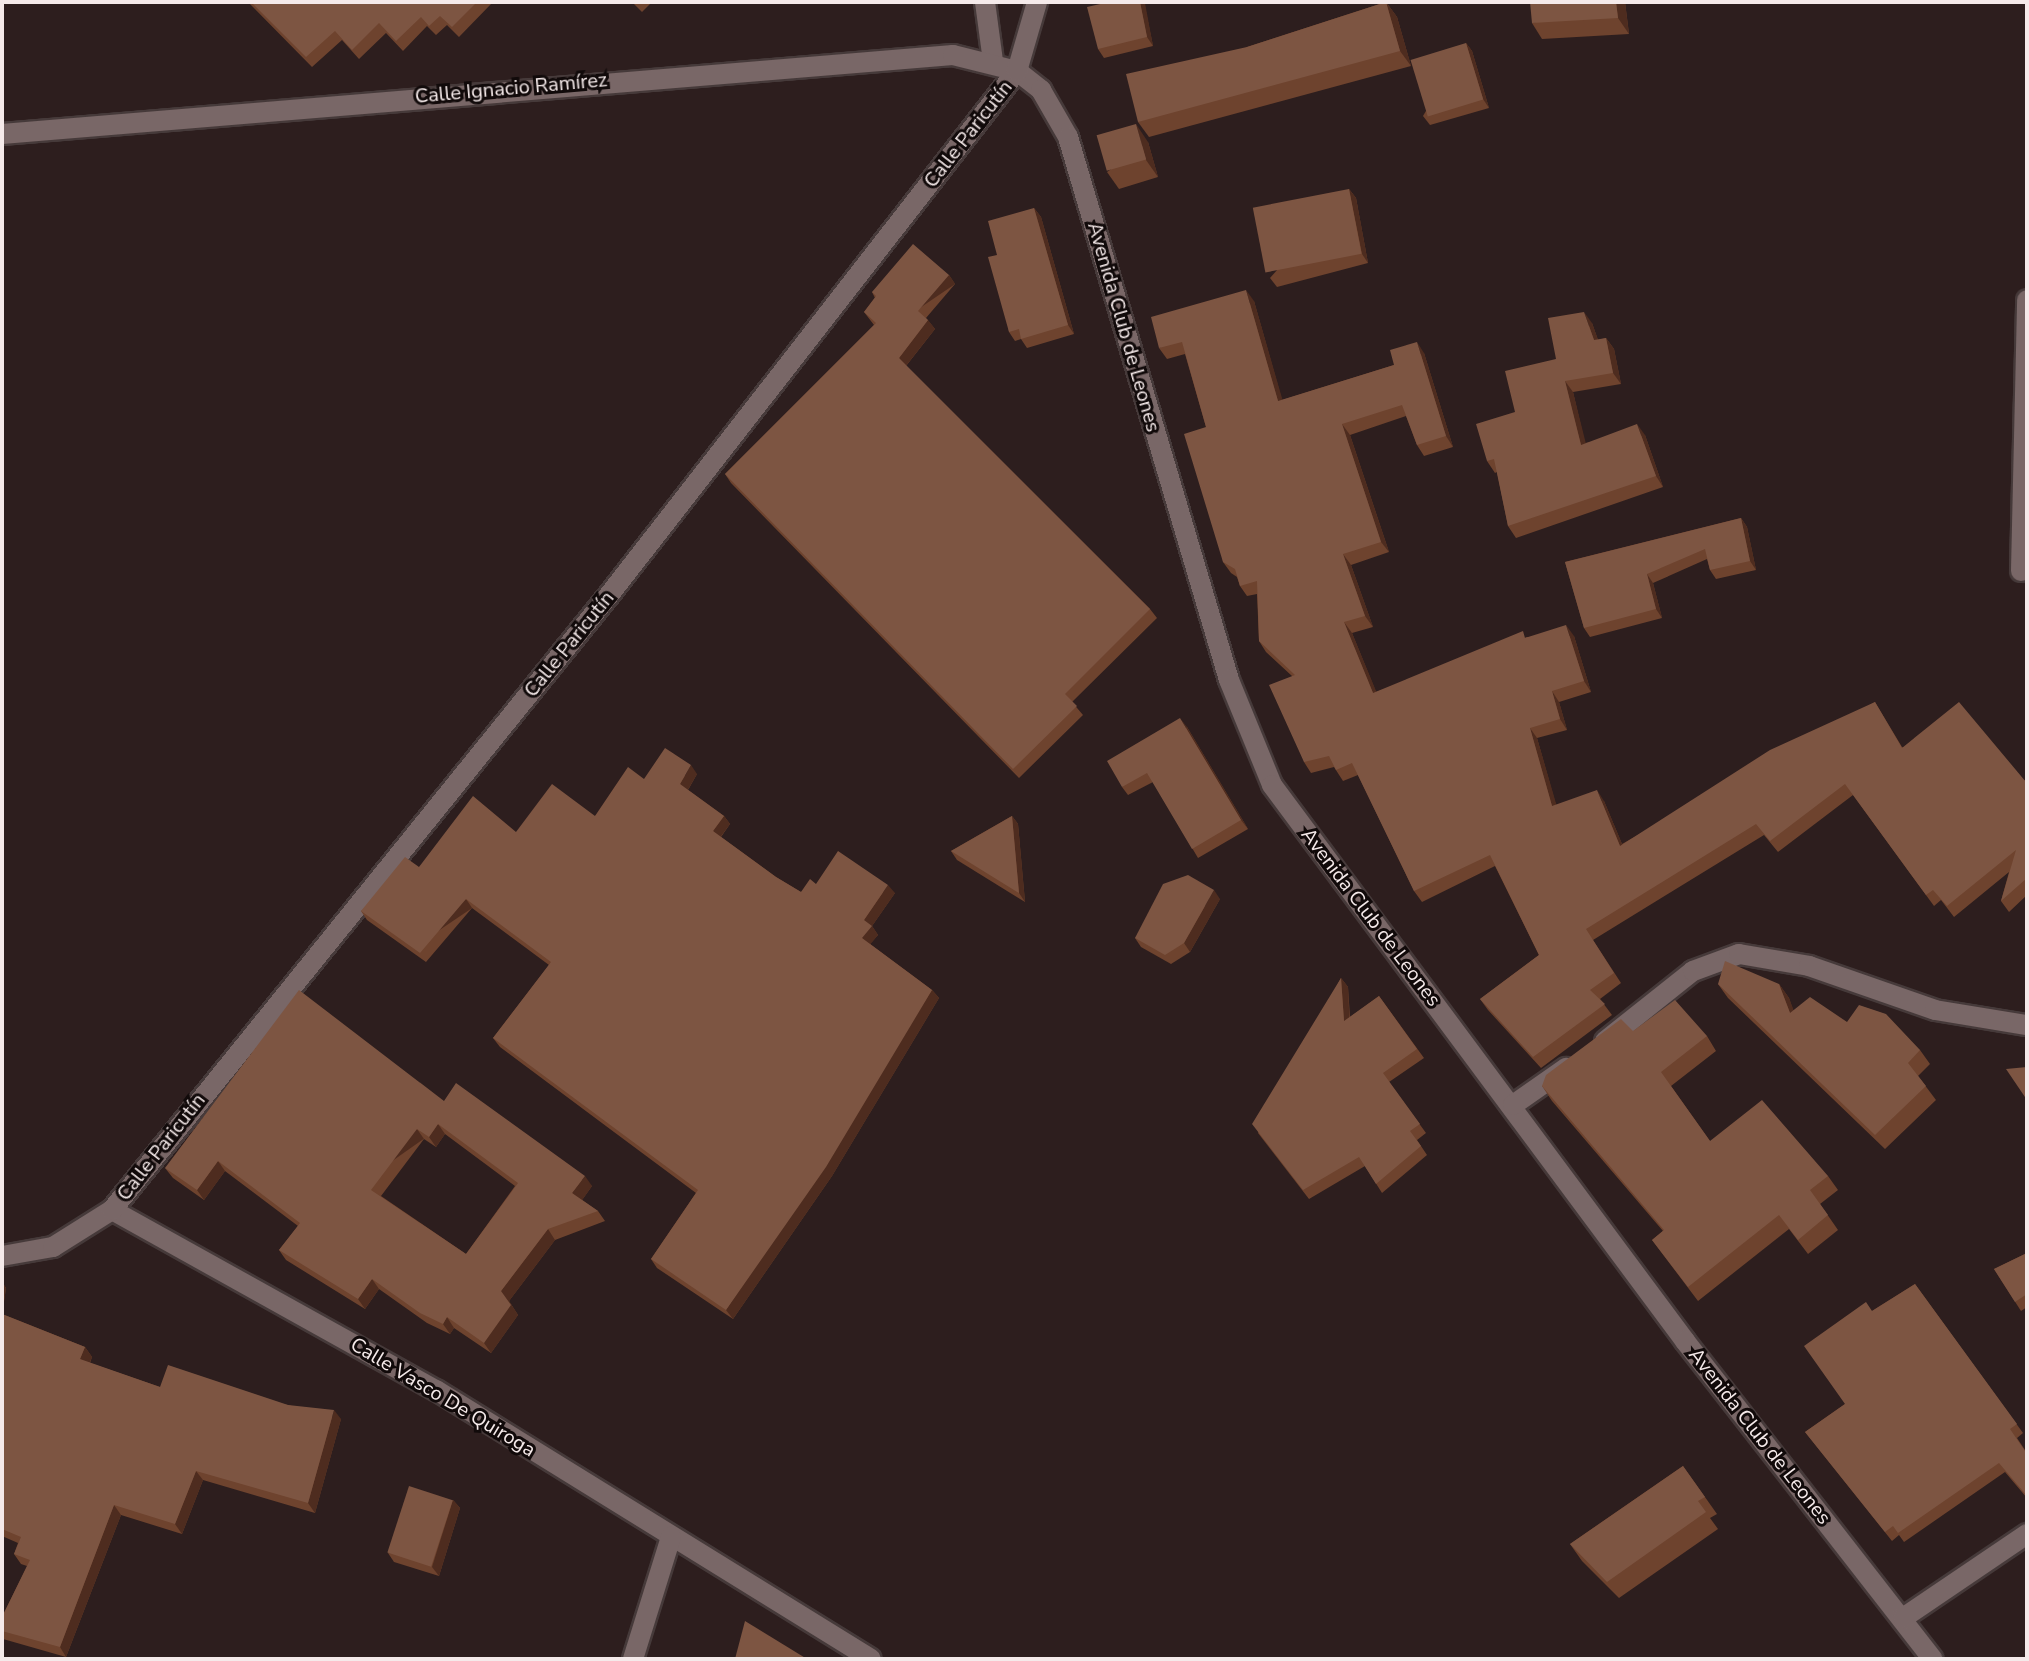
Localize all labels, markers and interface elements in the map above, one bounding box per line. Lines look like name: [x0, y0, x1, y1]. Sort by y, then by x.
street label: Calle Ignacio Ramírez: [414, 68, 608, 108]
street label: Calle Paricutín: [919, 76, 1017, 192]
street label: Avenida Club de Leones: [1083, 219, 1165, 435]
street label: Calle Paricutín: [519, 586, 619, 702]
street label: Avenida Club de Leones: [1296, 823, 1446, 1011]
street label: Calle Paricutín: [112, 1089, 210, 1205]
street label: Calle Vasco De Quiroga: [346, 1332, 540, 1462]
street label: Avenida Club de Leones: [1684, 1343, 1836, 1529]

